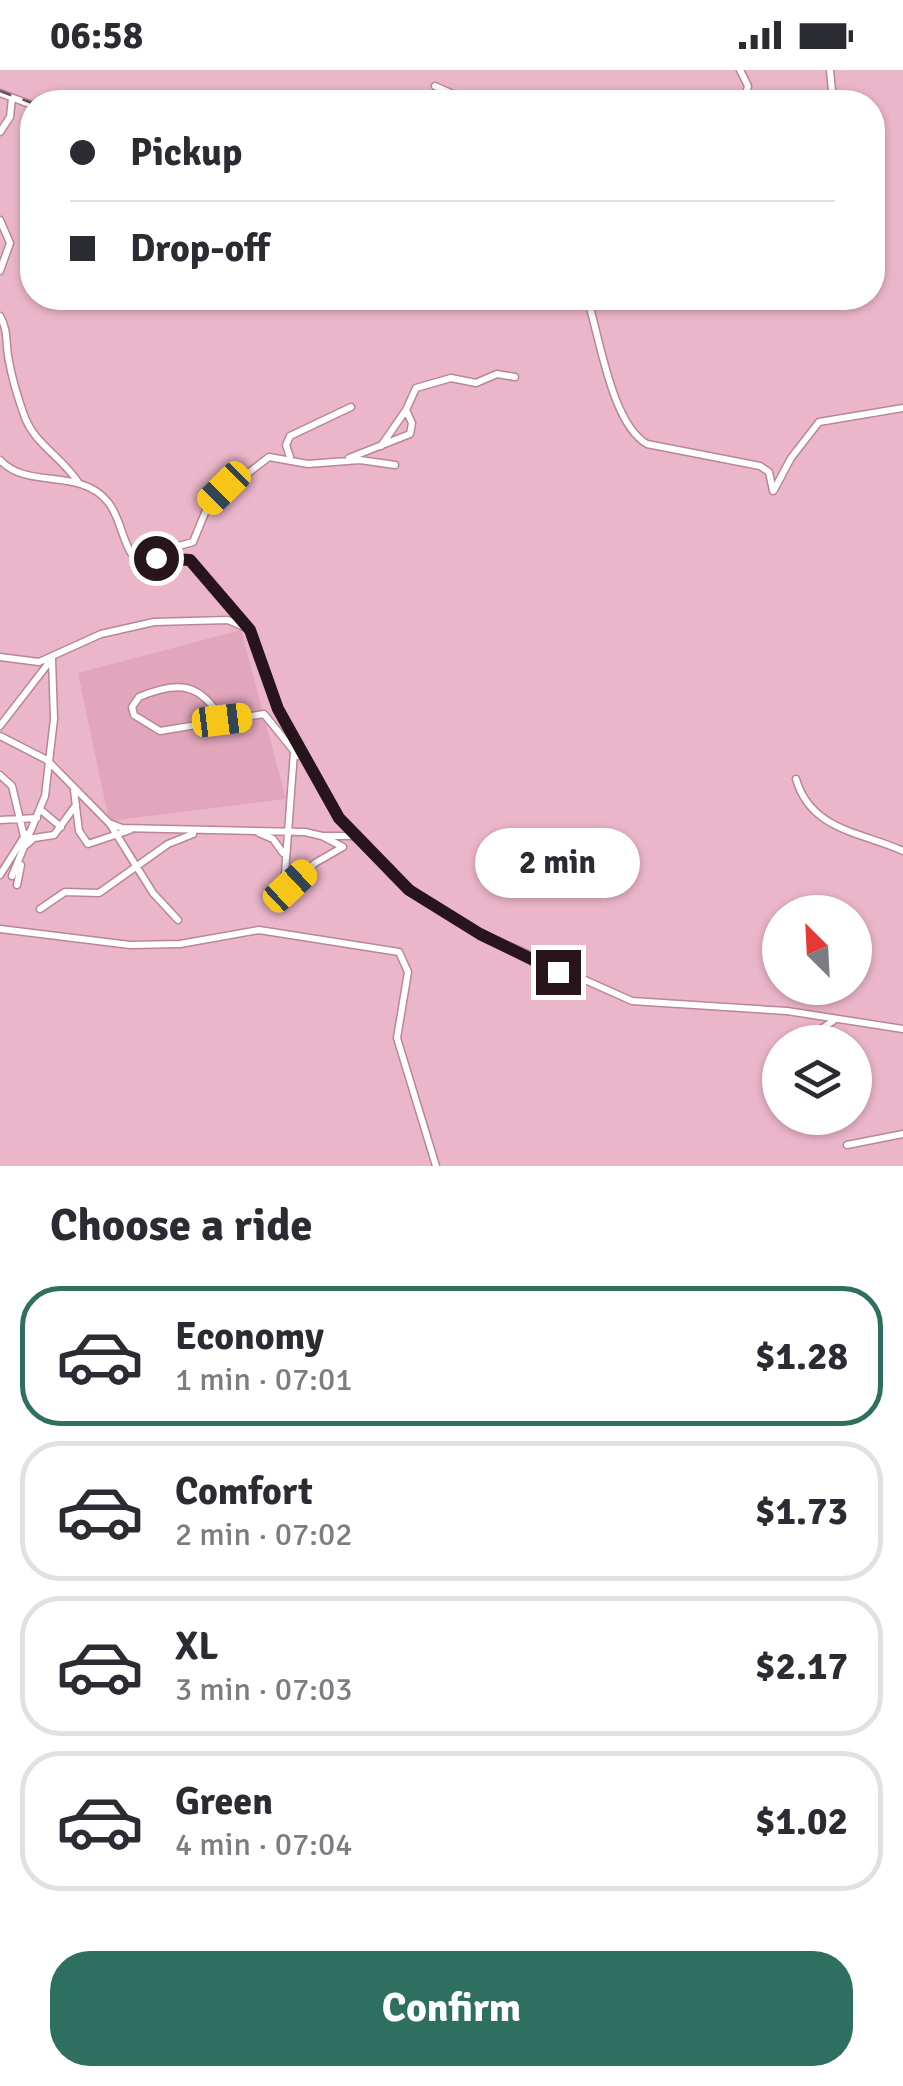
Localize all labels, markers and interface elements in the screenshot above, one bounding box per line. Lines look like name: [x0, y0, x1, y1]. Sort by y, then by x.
text: 06:58: [50, 12, 143, 59]
text: Pickup: [130, 129, 242, 176]
text: Drop-off: [130, 225, 270, 272]
car: [192, 456, 256, 520]
route start: [134, 536, 179, 581]
car: [190, 701, 254, 739]
callout: 2 min: [476, 827, 640, 897]
text: 2 min: [519, 843, 596, 882]
car: [258, 855, 322, 917]
north arrow: [762, 895, 872, 1005]
map controls: [762, 895, 872, 1135]
route end: [536, 950, 581, 995]
button: layers: [762, 1025, 872, 1135]
text: Choose a ride: [50, 1198, 313, 1253]
icon: car: [55, 1311, 145, 1401]
text: Economy: [175, 1313, 324, 1360]
text: $1.28: [755, 1333, 848, 1380]
text: 1 min · 07:01: [175, 1360, 353, 1399]
icon: car: [55, 1466, 145, 1556]
text: Comfort: [175, 1468, 313, 1515]
text: $1.73: [755, 1488, 848, 1535]
text: 2 min · 07:02: [175, 1515, 353, 1554]
icon: car: [55, 1621, 145, 1711]
text: XL: [175, 1623, 218, 1670]
text: $2.17: [755, 1643, 848, 1690]
text: 3 min · 07:03: [175, 1670, 353, 1709]
icon: car: [55, 1776, 145, 1866]
text: Green: [175, 1778, 273, 1825]
text: $1.02: [755, 1798, 848, 1845]
text: 4 min · 07:04: [175, 1825, 353, 1864]
button: Confirm: [50, 1951, 853, 2066]

